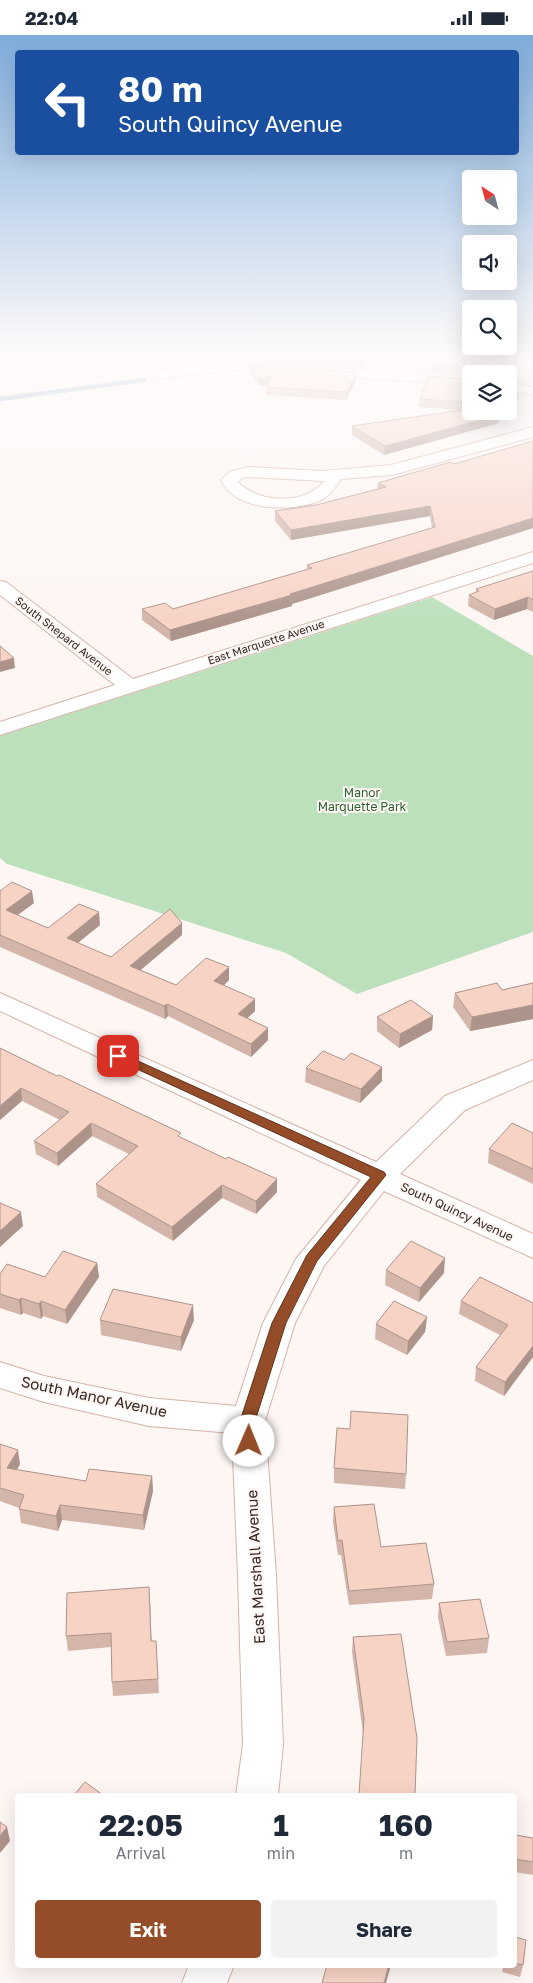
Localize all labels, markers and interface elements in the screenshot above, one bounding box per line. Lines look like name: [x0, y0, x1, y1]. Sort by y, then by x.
text: 22:04: [25, 6, 79, 29]
text: 80 m: [118, 68, 203, 110]
icon: left: [35, 70, 100, 135]
text: South Quincy Avenue: [118, 110, 342, 137]
north arrow: [462, 170, 518, 225]
map controls: [462, 170, 517, 420]
button: sound: [462, 235, 517, 290]
button: search: [462, 300, 517, 355]
button: layers: [462, 365, 517, 420]
street label: South Shepard Avenue: [13, 594, 116, 678]
street label: East Marquette Avenue: [206, 616, 326, 667]
park label: Manor Marquette Park: [318, 785, 407, 814]
pin: [97, 1035, 139, 1077]
icon: arrive: [104, 1042, 132, 1070]
street label: South Quincy Avenue: [399, 1179, 516, 1244]
street label: South Manor Avenue: [20, 1372, 169, 1420]
position arrow: [222, 1414, 274, 1466]
street label: East Marshall Avenue: [242, 1489, 268, 1645]
text: 22:05: [99, 1807, 183, 1843]
text: 1: [273, 1807, 289, 1843]
text: 160: [379, 1807, 433, 1843]
text: Arrival: [116, 1843, 166, 1863]
text: min: [267, 1843, 295, 1863]
text: m: [399, 1843, 413, 1863]
button: Exit: [35, 1900, 261, 1958]
button: Share: [271, 1900, 497, 1958]

